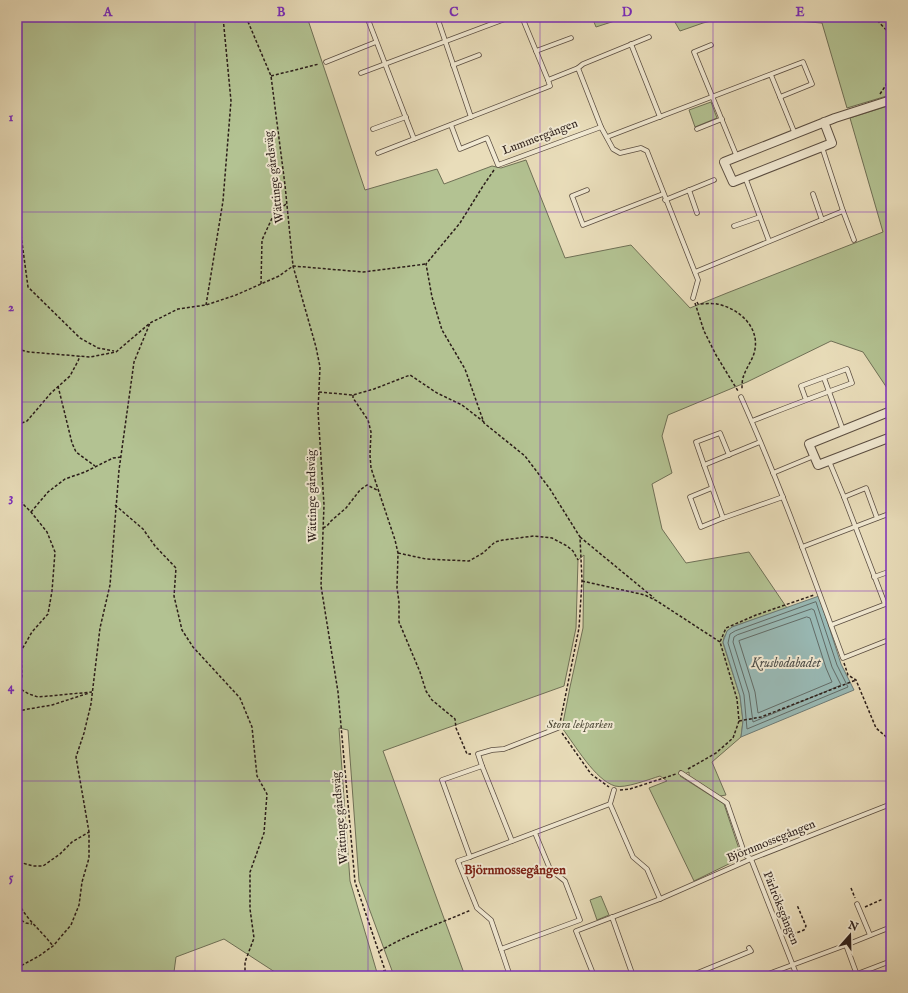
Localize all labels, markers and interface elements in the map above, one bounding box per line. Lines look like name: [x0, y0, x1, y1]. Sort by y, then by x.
text: A: [103, 4, 114, 21]
text: B: [277, 4, 286, 21]
text: C: [449, 4, 459, 21]
text: D: [622, 4, 633, 21]
text: E: [795, 4, 805, 21]
text: 1: [9, 109, 14, 126]
street label: Lummergången: [500, 116, 580, 158]
street label: Wättinge gårdsväg: [261, 130, 287, 224]
text: 2: [8, 299, 14, 316]
street label: Wättinge gårdsväg: [304, 449, 320, 543]
text: 3: [9, 489, 14, 506]
water label: Krusbodabadet: [750, 655, 822, 672]
text: 4: [8, 679, 15, 696]
park label: Stora lekparken: [547, 717, 614, 732]
street label: Wättinge gårdsväg: [328, 771, 352, 865]
street label: Björnmossegången: [725, 816, 818, 866]
district label: Björnmossegången: [464, 862, 566, 879]
text: 5: [9, 869, 14, 886]
street label: Pärlröksgången: [759, 869, 803, 947]
north arrow: [830, 915, 870, 955]
text: N: [845, 918, 860, 935]

